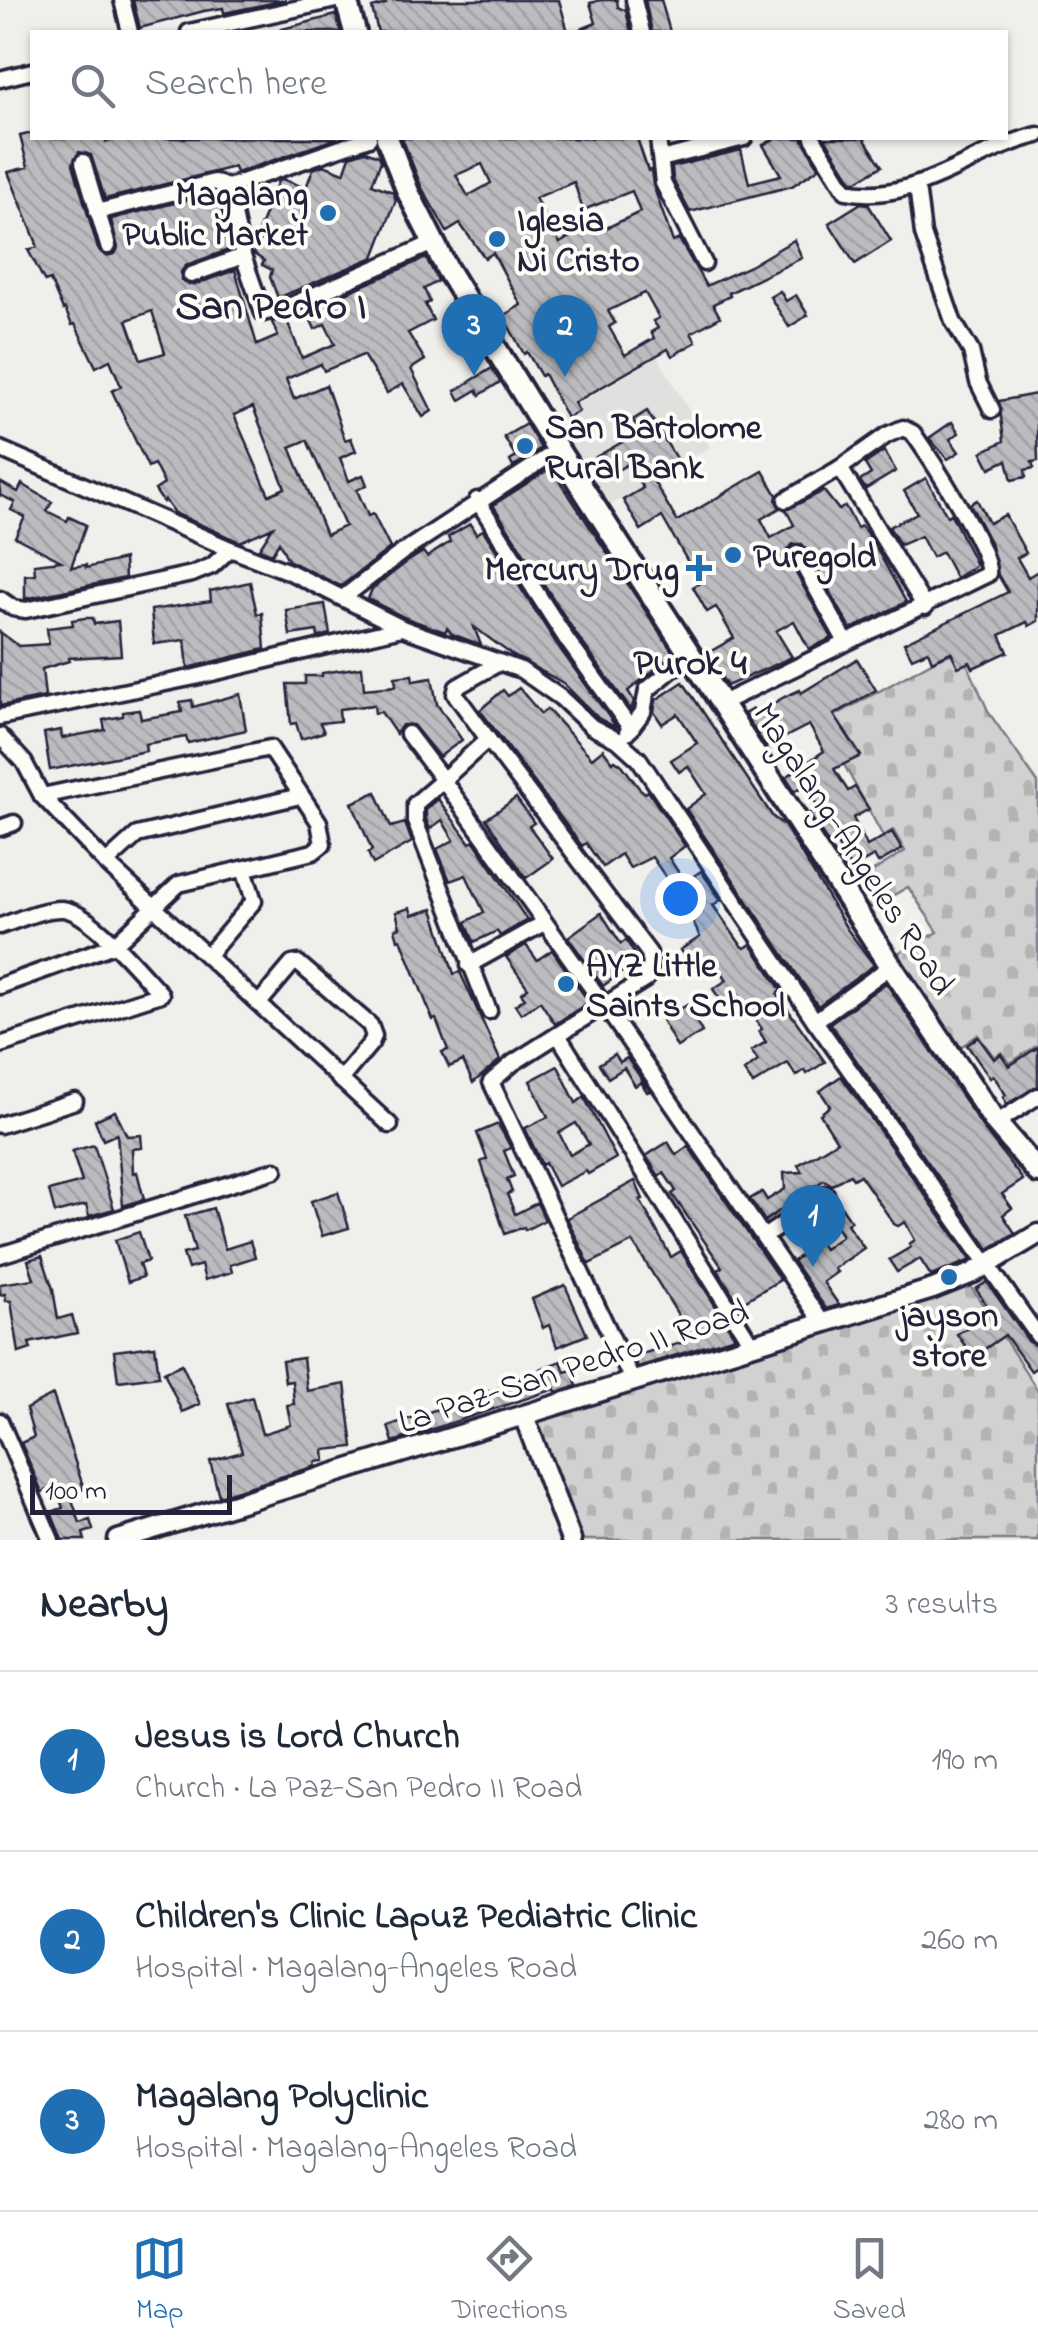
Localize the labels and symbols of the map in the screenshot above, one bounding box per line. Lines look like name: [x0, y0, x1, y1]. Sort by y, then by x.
place label: Magalang Public Market: [122, 171, 308, 262]
place label: Iglesia Ni Cristo: [517, 197, 640, 288]
marker: Magalang Public Market: [317, 202, 339, 224]
marker: Iglesia Ni Cristo: [486, 228, 508, 250]
district label: San Pedro I: [176, 279, 366, 338]
pin: 3: [442, 294, 506, 376]
pin: 2: [532, 294, 598, 377]
place label: San Bartolome Rural Bank: [545, 404, 763, 495]
marker: San Bartolome Rural Bank: [514, 435, 536, 457]
place label: Puregold: [753, 533, 876, 585]
marker: Puregold: [722, 544, 744, 566]
place label: Mercury Drug: [485, 546, 679, 598]
marker: Mercury Drug: [688, 557, 710, 579]
district label: Purok 4: [633, 637, 747, 693]
street label: Magalang-Angeles Road: [738, 693, 966, 1006]
your location: [655, 873, 706, 924]
place label: AYZ Little Saints School: [586, 942, 785, 1033]
marker: AYZ Little Saints School: [555, 973, 577, 995]
pin: 1: [780, 1184, 846, 1267]
marker: jayson store: [938, 1266, 960, 1288]
street label: La Paz-San Pedro II Road: [392, 1288, 756, 1449]
place label: jayson store: [895, 1292, 998, 1383]
scale bar: [30, 1470, 232, 1514]

